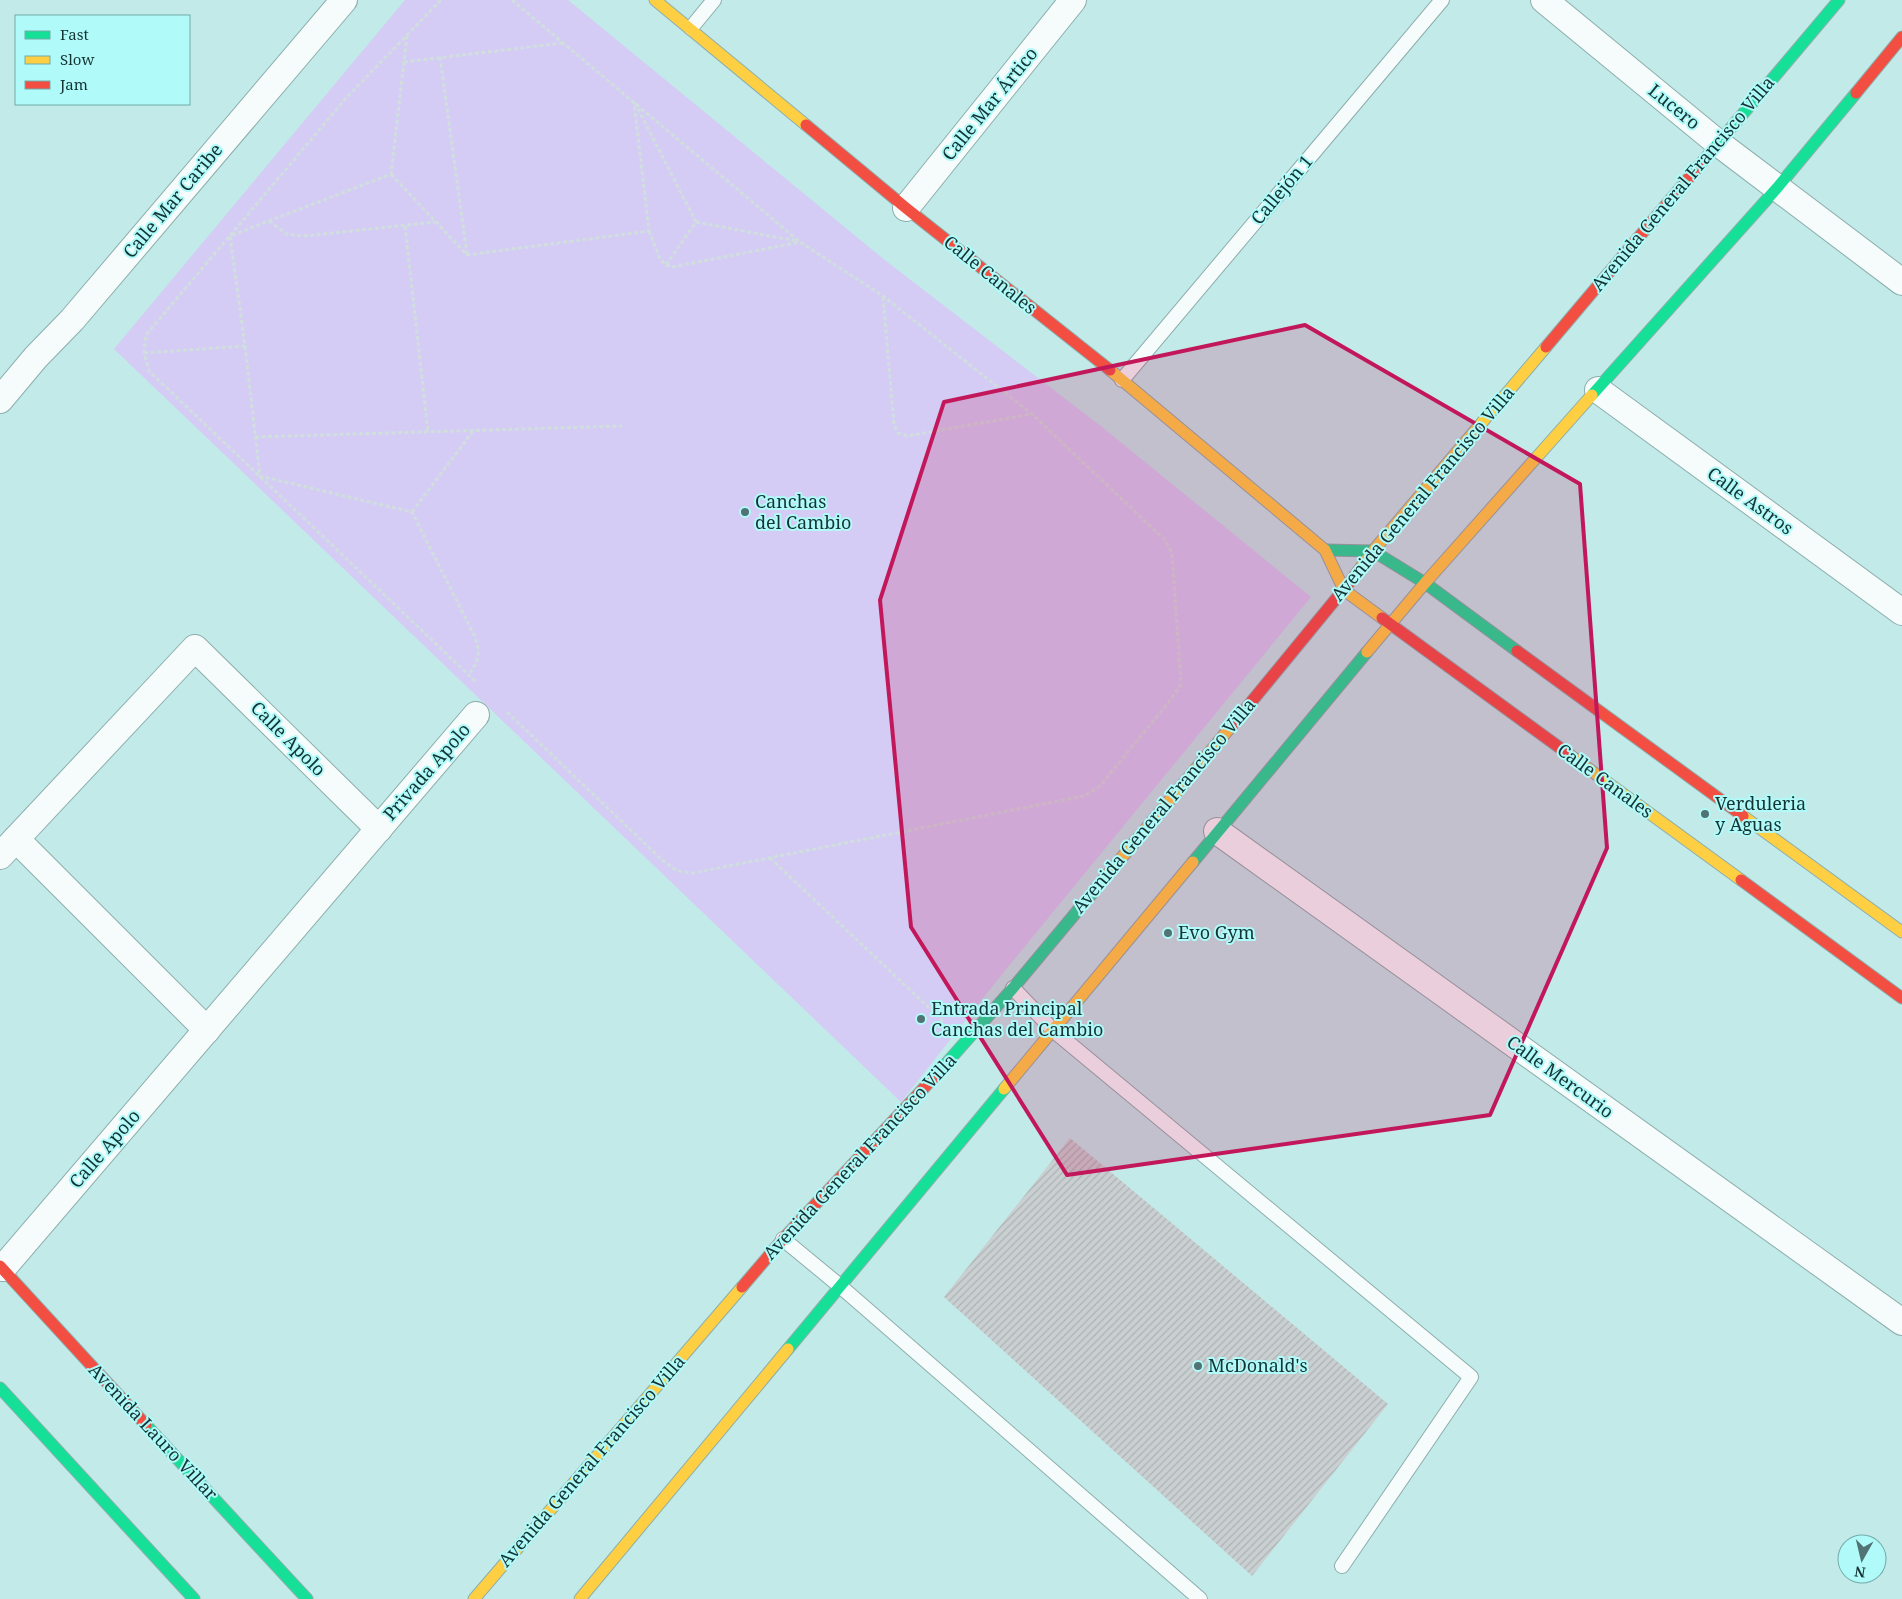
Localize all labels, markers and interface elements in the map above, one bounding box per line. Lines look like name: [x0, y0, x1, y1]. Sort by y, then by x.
legend: [15, 15, 190, 105]
text: Fast: [60, 24, 89, 44]
street label: Calle Mar Ártico: [936, 42, 1042, 165]
text: Slow: [60, 49, 94, 69]
street label: Avenida General Francisco Villa: [1585, 71, 1779, 296]
text: Jam: [59, 74, 88, 94]
street label: Lucero: [1644, 78, 1705, 134]
street label: Calle Mar Caribe: [117, 138, 227, 263]
street label: Callejón 1: [1245, 149, 1317, 229]
street label: Calle Canales: [939, 229, 1042, 319]
street label: Avenida General Francisco Villa: [1325, 381, 1519, 606]
street label: Calle Astros: [1703, 461, 1798, 540]
place label: Canchas del Cambio: [755, 489, 851, 534]
marker: Canchas del Cambio: [739, 506, 751, 518]
street label: Avenida General Francisco Villa: [1066, 693, 1260, 918]
street label: Calle Apolo: [246, 696, 331, 781]
street label: Privada Apolo: [377, 718, 475, 825]
street label: Calle Canales: [1553, 737, 1658, 823]
place label: Verduleria y Aguas: [1715, 791, 1806, 836]
marker: Verduleria y Aguas: [1699, 808, 1711, 820]
place label: Evo Gym: [1178, 920, 1255, 944]
marker: Evo Gym: [1162, 927, 1174, 939]
place label: Entrada Principal Canchas del Cambio: [931, 996, 1103, 1041]
marker: Entrada Principal Canchas del Cambio: [915, 1013, 927, 1025]
street label: Calle Mercurio: [1502, 1029, 1619, 1123]
street label: Avenida General Francisco Villa: [757, 1048, 961, 1265]
street label: Calle Apolo: [63, 1104, 145, 1193]
street label: Avenida General Francisco Villa: [492, 1349, 690, 1571]
place label: McDonald's: [1208, 1353, 1308, 1377]
street label: Avenida Lauro Villar: [84, 1358, 224, 1505]
marker: McDonald's: [1192, 1360, 1204, 1372]
north arrow: [1837, 1534, 1887, 1584]
text: N: [1853, 1562, 1867, 1583]

